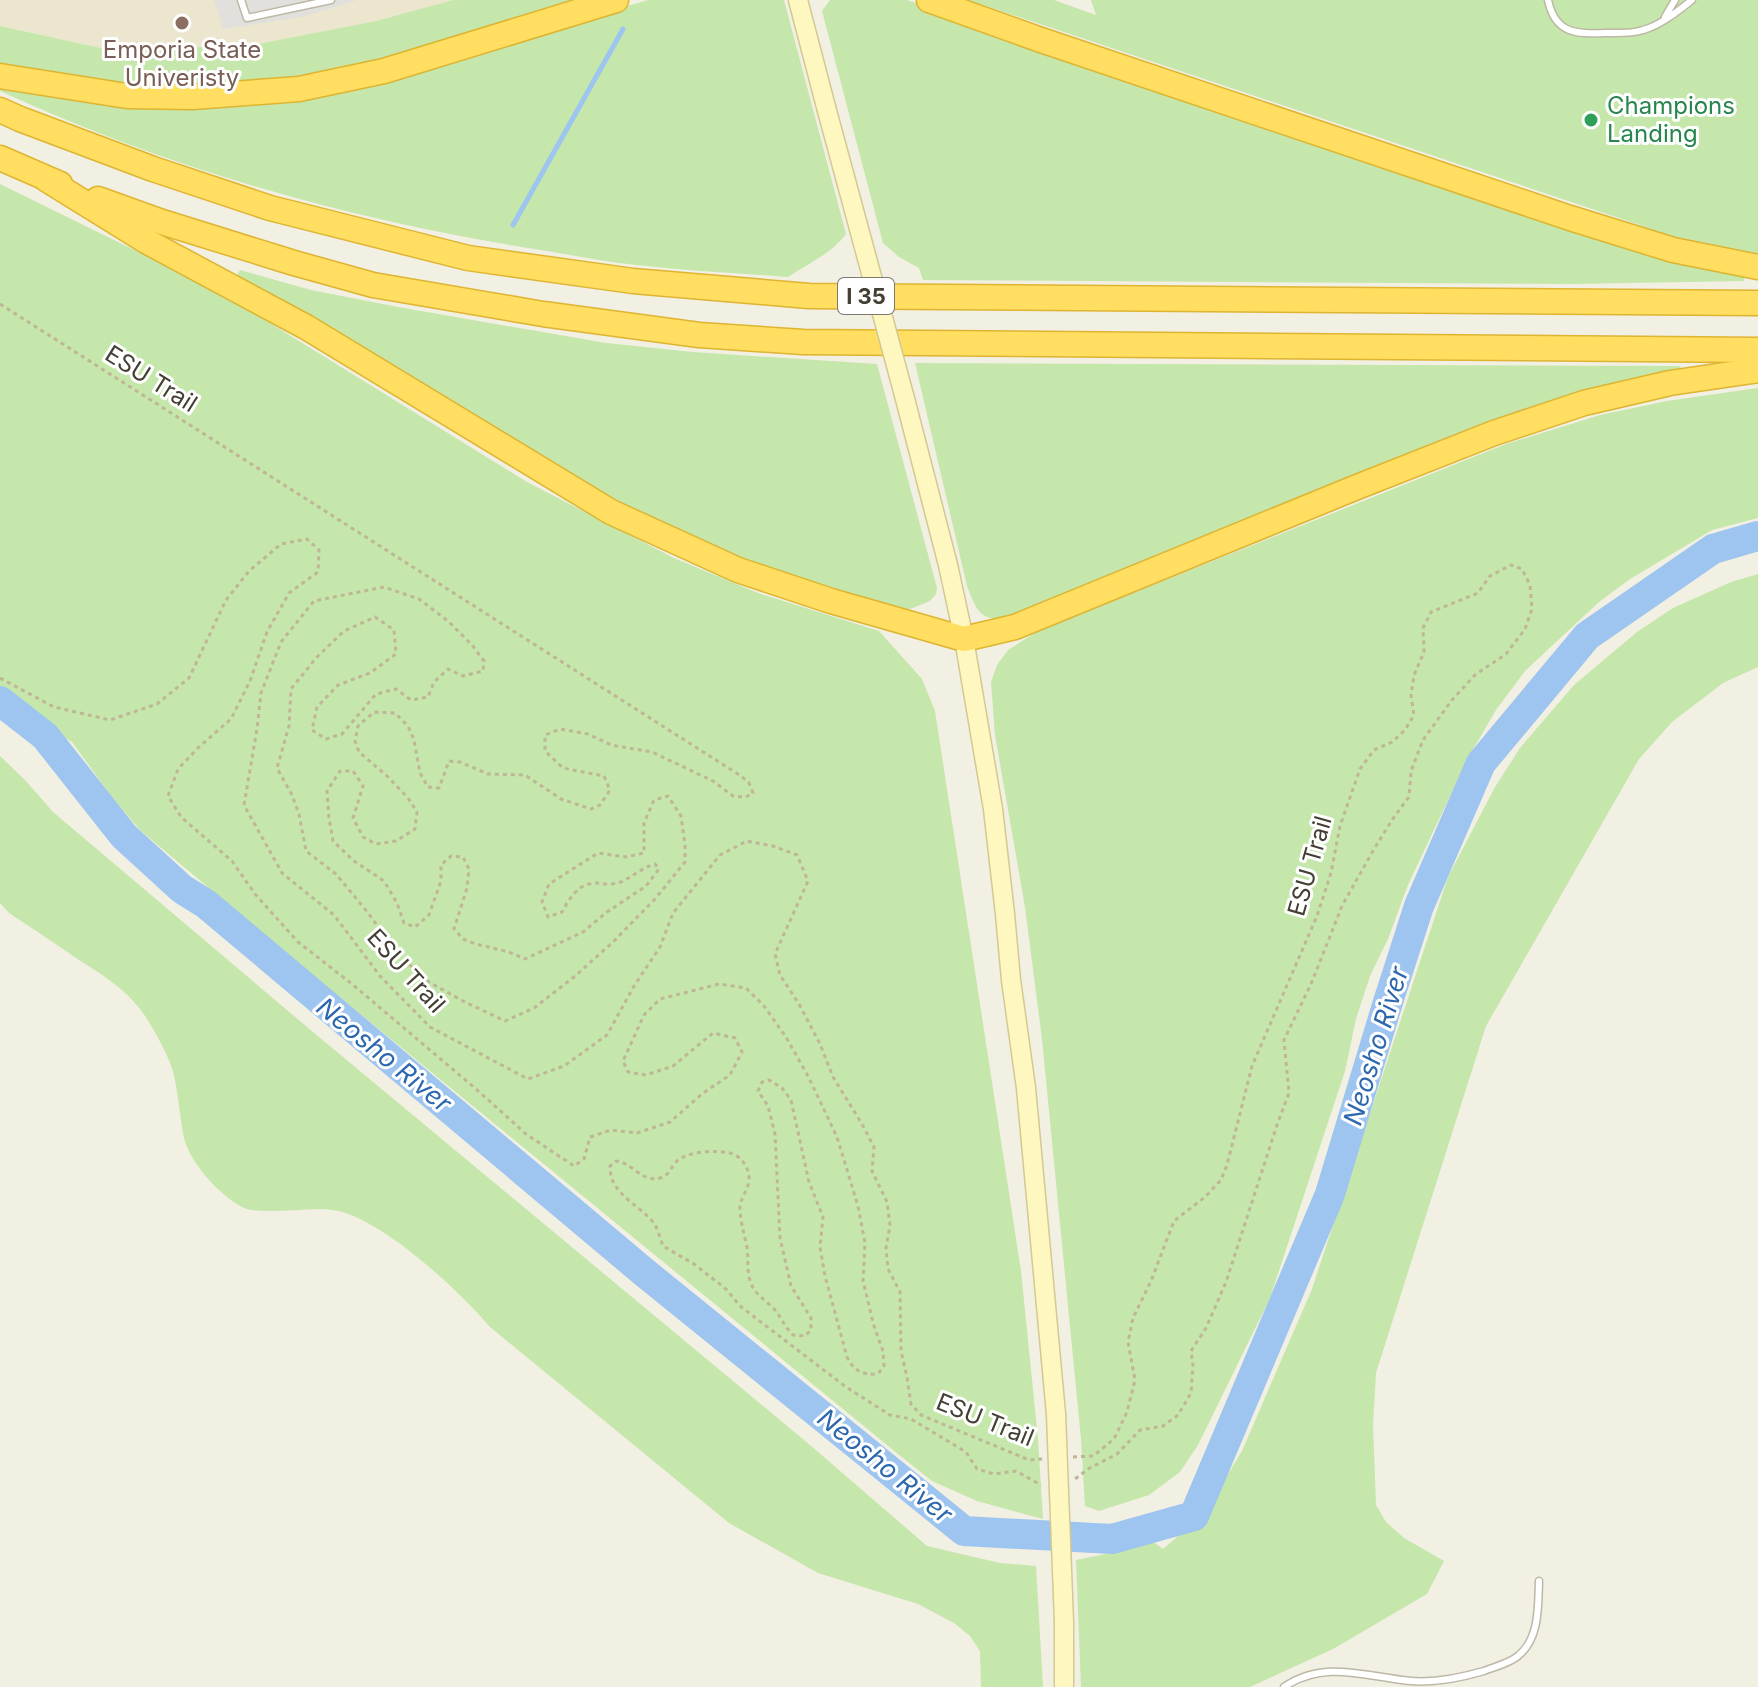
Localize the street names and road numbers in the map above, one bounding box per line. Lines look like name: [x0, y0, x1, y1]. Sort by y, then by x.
road number: I 35: [838, 278, 894, 314]
street label: ESU Trail: [100, 339, 202, 418]
street label: ESU Trail: [1281, 813, 1338, 919]
street label: ESU Trail: [361, 923, 452, 1019]
street label: ESU Trail: [932, 1387, 1038, 1452]

